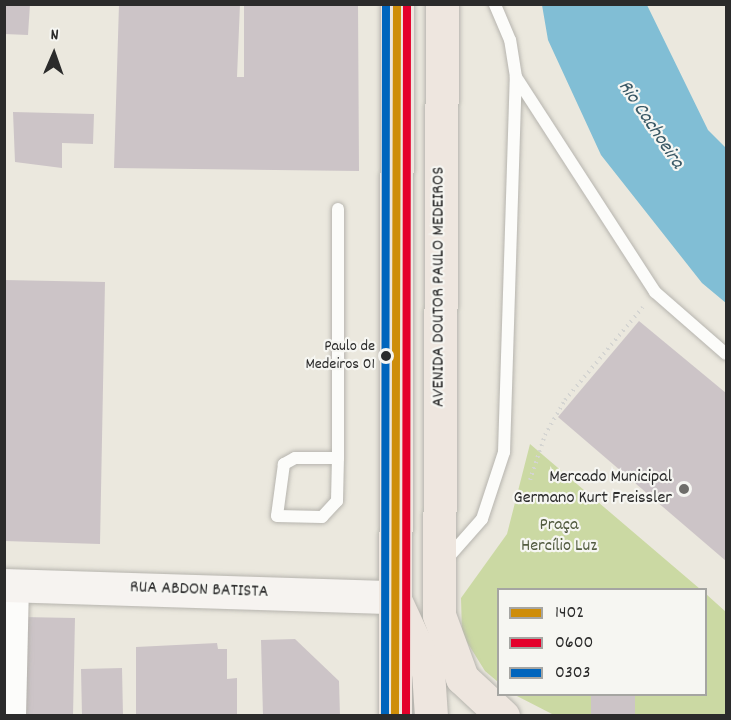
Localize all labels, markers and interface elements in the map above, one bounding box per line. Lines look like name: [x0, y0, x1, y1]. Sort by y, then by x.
north arrow: [24, 24, 84, 84]
text: N: [50, 24, 59, 47]
water label: Rio Cachoeira: [612, 76, 688, 174]
street label: AVENIDA DOUTOR PAULO MEDEIROS: [429, 167, 451, 407]
place label: Paulo de Medeiros 01: [305, 337, 375, 375]
marker: Paulo de Medeiros 01: [380, 350, 392, 362]
place label: Mercado Municipal Germano Kurt Freissler: [514, 468, 672, 510]
marker: Mercado Municipal Germano Kurt Freissler: [677, 482, 691, 496]
park label: Praça Hercílio Luz: [521, 516, 597, 558]
street label: RUA ABDON BATISTA: [129, 578, 269, 604]
legend: [497, 588, 707, 696]
text: 1402: [555, 601, 584, 626]
text: 0600: [555, 631, 593, 656]
text: 0303: [555, 661, 591, 686]

